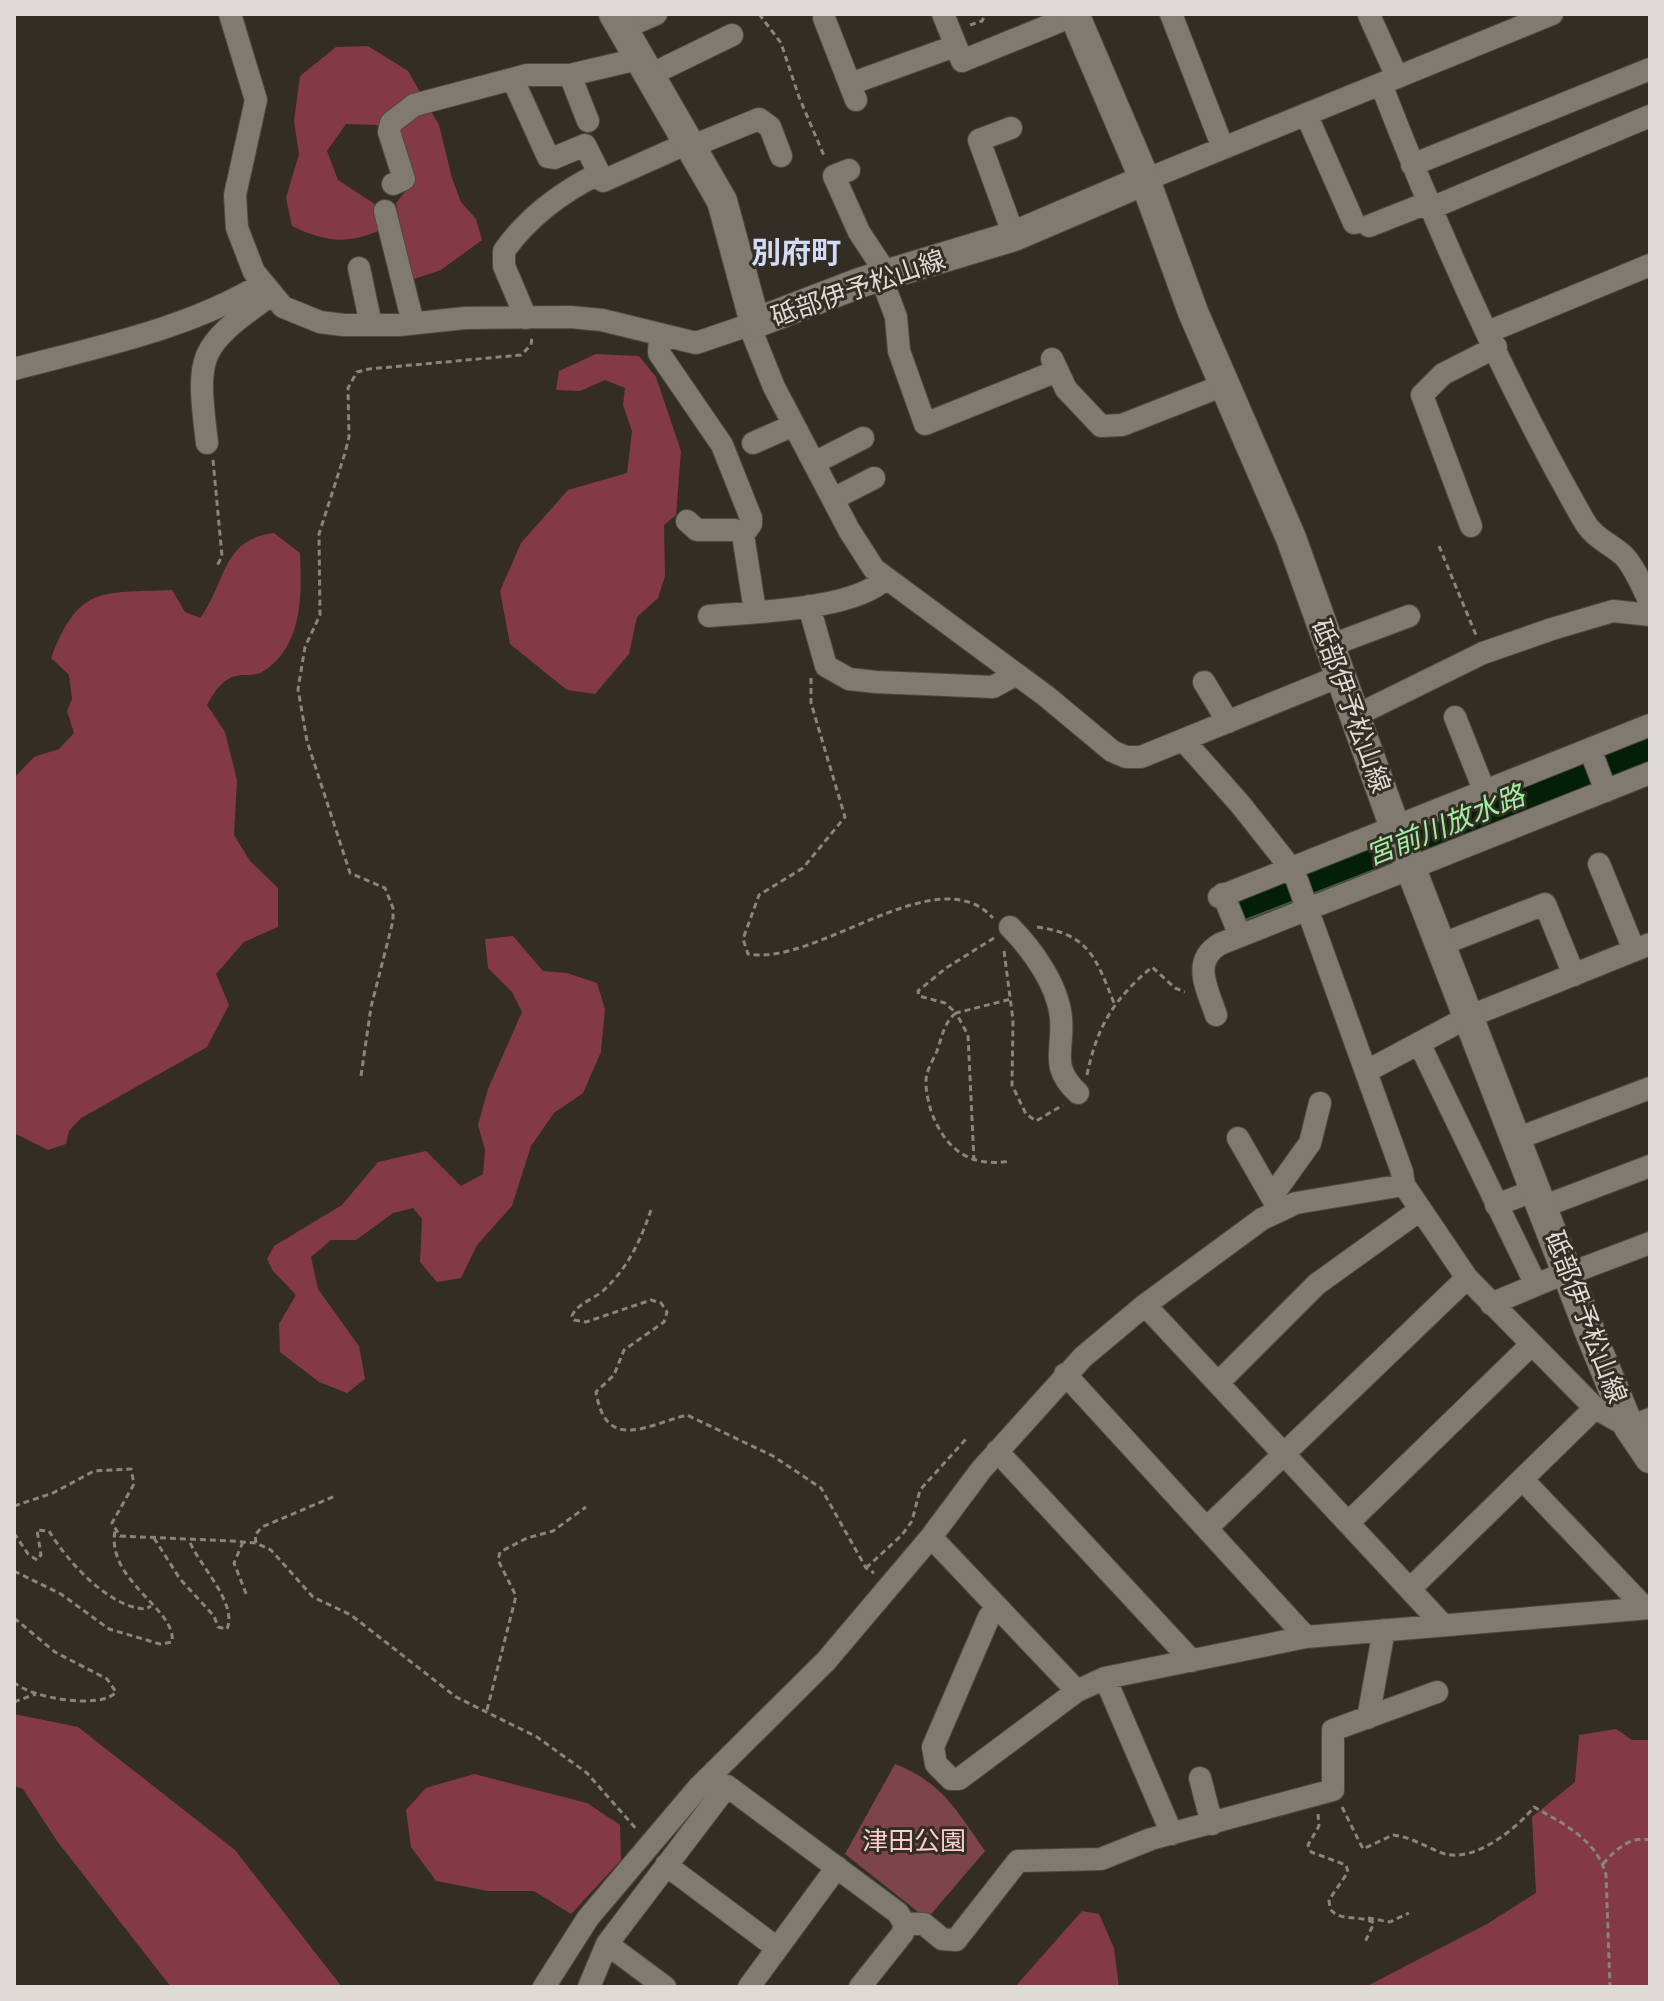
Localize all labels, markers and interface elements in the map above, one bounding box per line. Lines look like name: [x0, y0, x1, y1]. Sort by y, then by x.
district label: 別府町: [751, 233, 841, 269]
street label: 砥部伊予松山線: [766, 242, 949, 332]
street label: 砥部伊予松山線: [1306, 615, 1398, 797]
water label: 宮前川放水路: [1360, 776, 1531, 871]
street label: 砥部伊予松山線: [1539, 1226, 1634, 1407]
park label: 津田公園: [862, 1824, 966, 1856]

